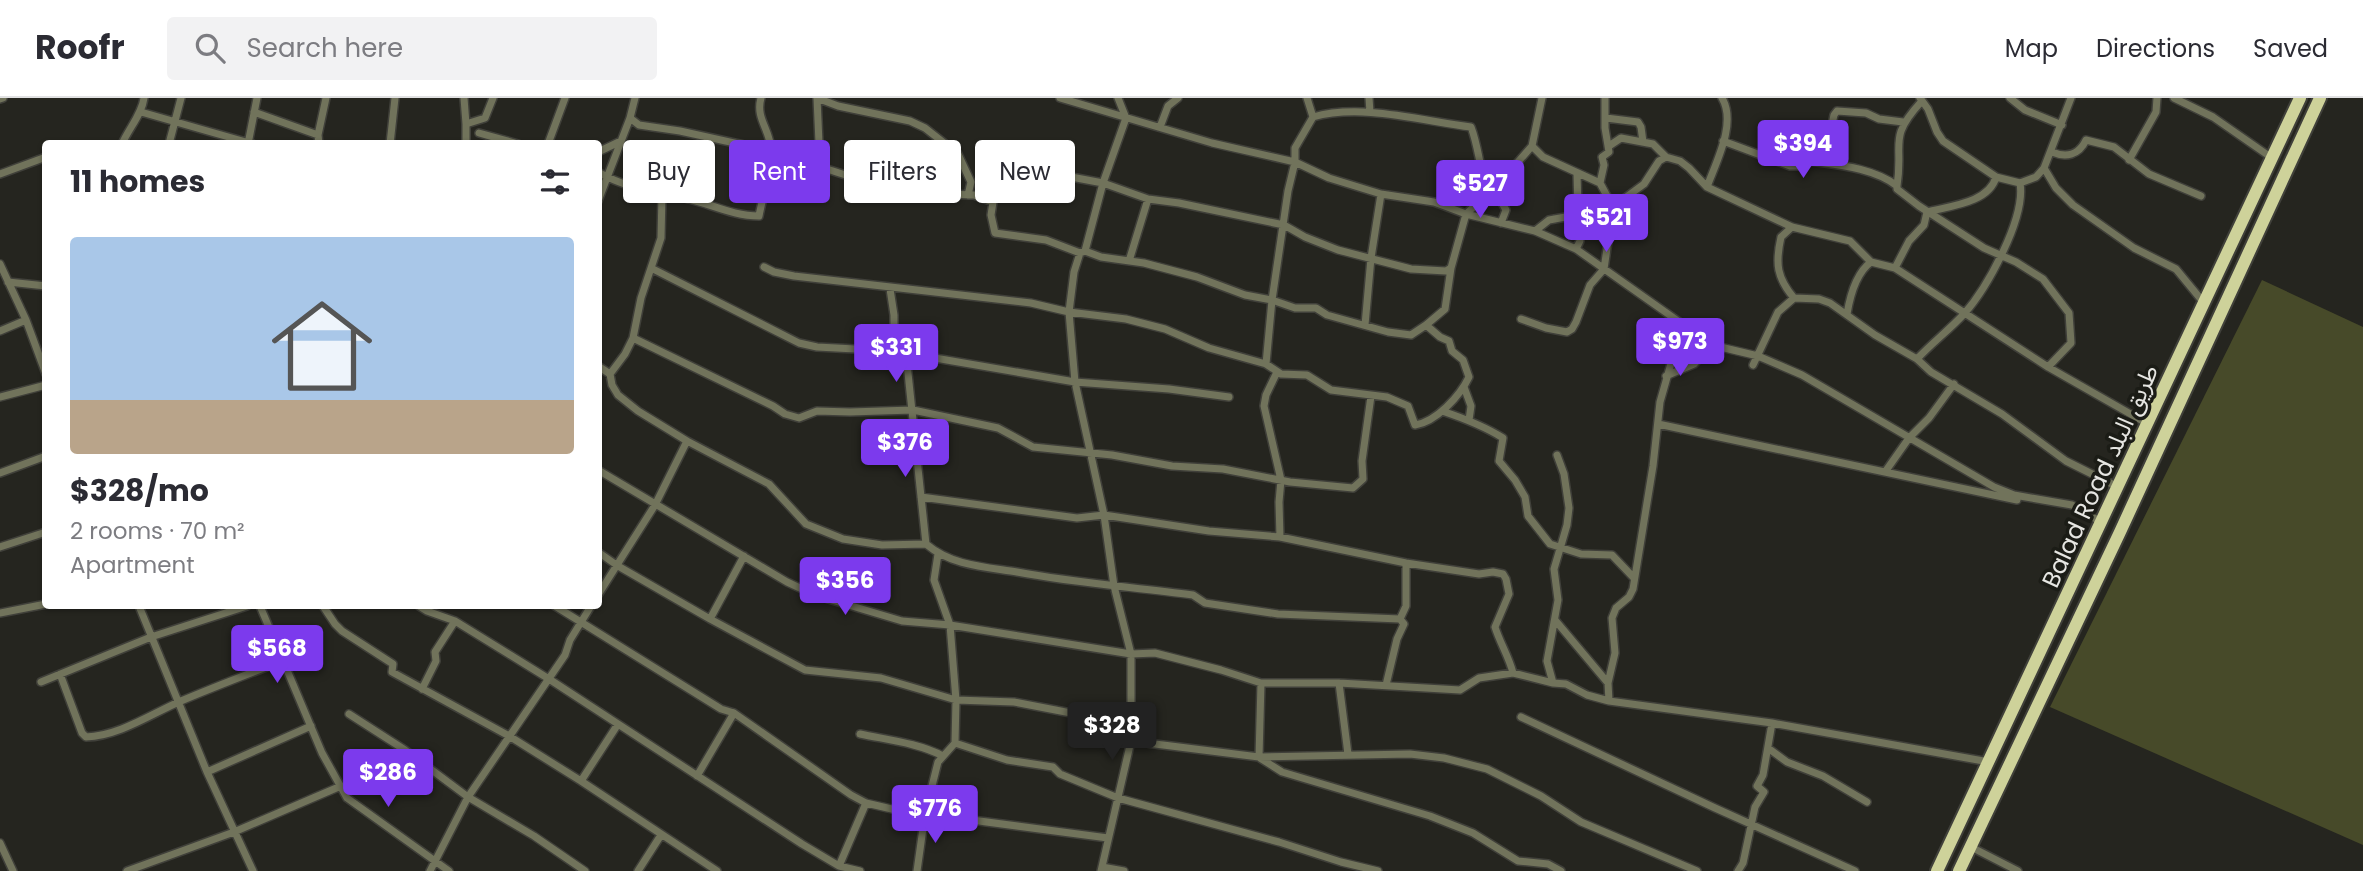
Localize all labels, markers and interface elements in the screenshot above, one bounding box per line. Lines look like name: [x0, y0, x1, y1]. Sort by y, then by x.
search box: [167, 17, 657, 80]
text: Roofr: [35, 24, 125, 71]
icon: search: [191, 29, 229, 67]
text: Search here: [247, 30, 403, 66]
text: Map: [2005, 32, 2058, 65]
text: Directions: [2096, 32, 2215, 65]
text: Saved: [2253, 32, 2328, 65]
pin: $394: [1762, 120, 1844, 180]
text: $394: [1774, 127, 1832, 159]
chip: Buy: [623, 140, 715, 203]
chip: Rent: [729, 140, 830, 203]
chip: Filters: [844, 140, 961, 203]
chip: New: [975, 140, 1075, 203]
text: 11 homes: [70, 160, 205, 203]
pin: $527: [1439, 160, 1521, 220]
icon: filters: [536, 163, 574, 201]
text: $527: [1452, 167, 1508, 199]
pin: $521: [1565, 194, 1647, 254]
text: $521: [1580, 201, 1632, 233]
icon: home: [259, 283, 385, 409]
pin: $973: [1639, 318, 1721, 378]
pin: $331: [855, 324, 937, 384]
text: $973: [1652, 325, 1708, 357]
text: $331: [870, 331, 922, 363]
street label: Balad Road طريق البلد: [2034, 359, 2166, 593]
pin: $376: [864, 420, 946, 479]
text: $376: [877, 426, 933, 458]
text: $328/mo: [70, 469, 209, 512]
text: 2 rooms · 70 m²: [70, 515, 245, 547]
text: Apartment: [70, 549, 195, 581]
pin: $356: [804, 558, 886, 617]
text: $356: [816, 564, 874, 596]
pin: $568: [236, 626, 318, 685]
text: $568: [247, 632, 307, 664]
pin: $328: [1071, 702, 1153, 762]
text: $328: [1083, 709, 1141, 741]
pin: $286: [347, 750, 429, 809]
text: $286: [359, 756, 417, 788]
pin: $776: [894, 786, 976, 845]
text: $776: [908, 792, 962, 824]

